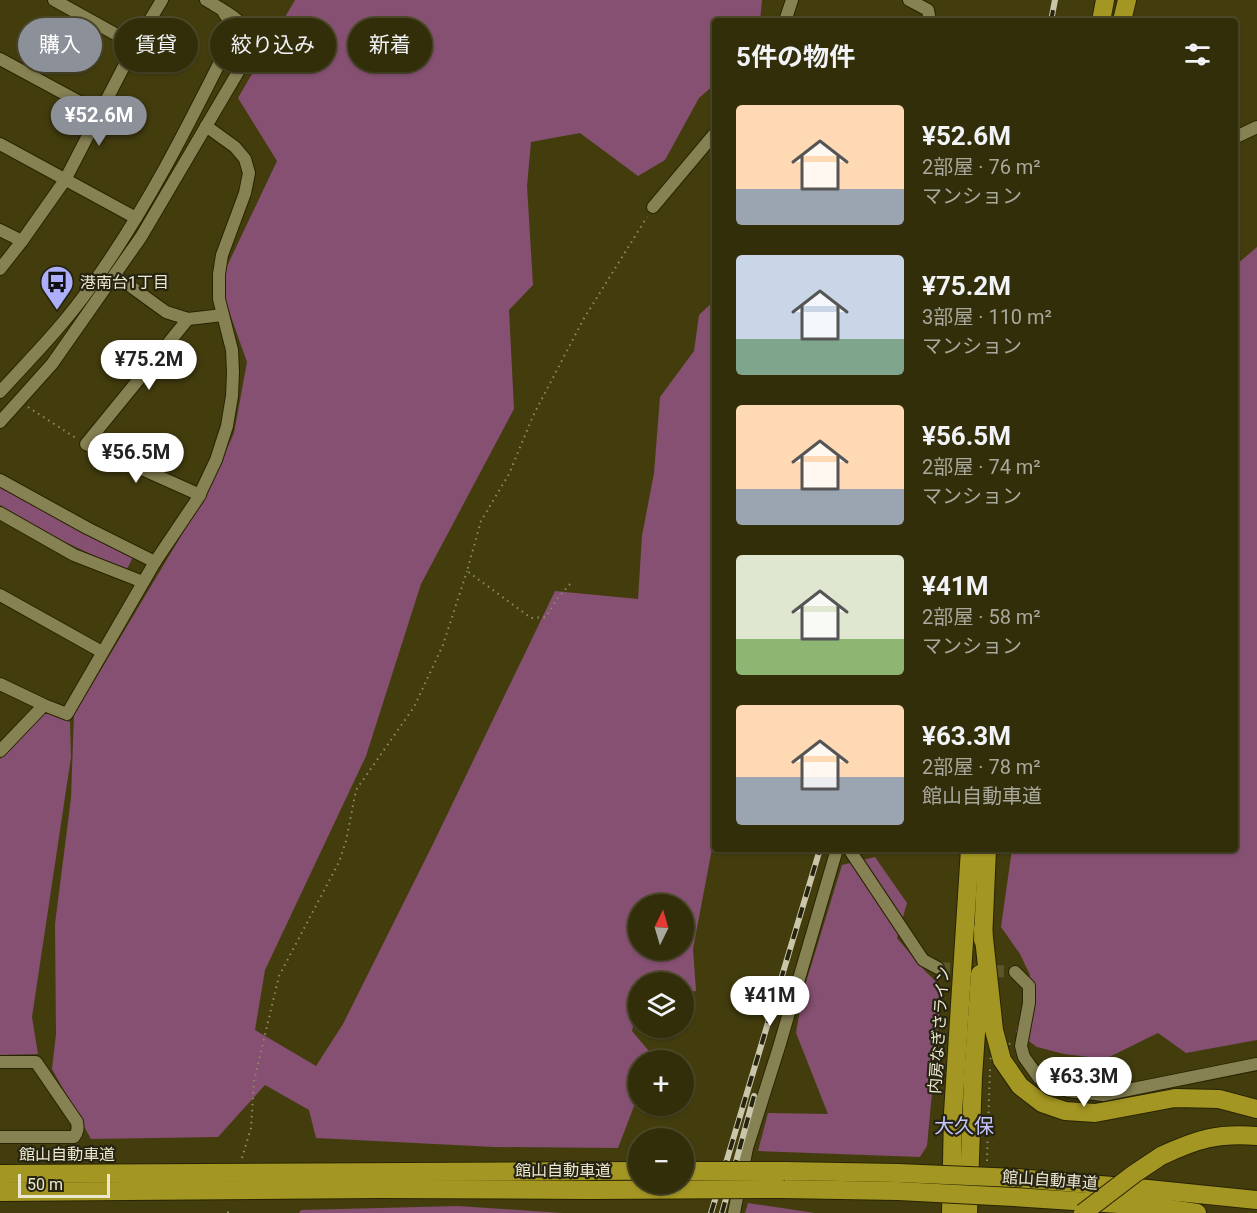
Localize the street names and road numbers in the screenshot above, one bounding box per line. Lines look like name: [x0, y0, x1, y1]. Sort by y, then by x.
street label: 内房なぎさライン: [925, 965, 953, 1095]
street label: 館山自動車道: [19, 1145, 115, 1164]
street label: 館山自動車道: [515, 1161, 611, 1180]
street label: 館山自動車道: [1001, 1167, 1099, 1193]

